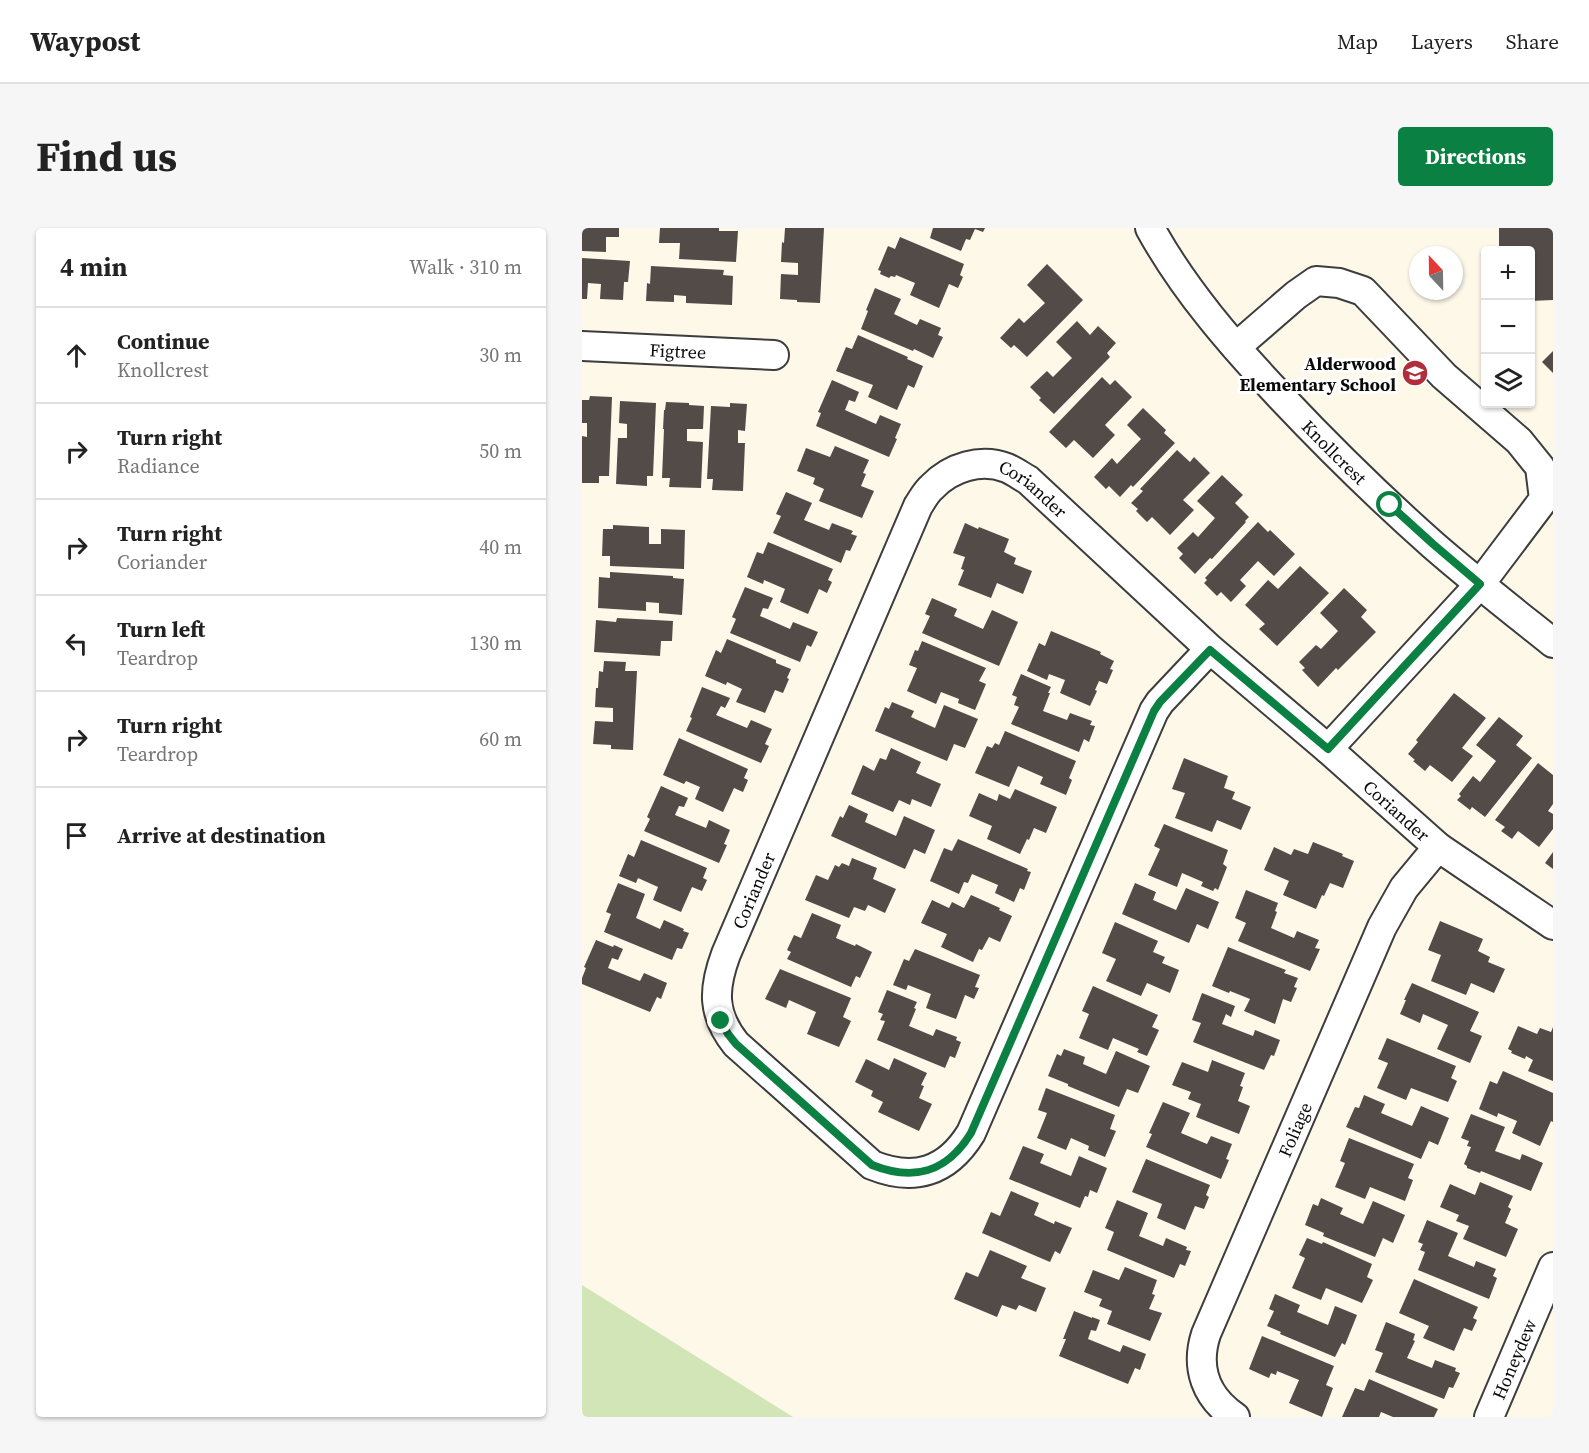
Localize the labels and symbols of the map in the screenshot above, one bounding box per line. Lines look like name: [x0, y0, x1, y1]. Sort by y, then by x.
north arrow: [1409, 246, 1463, 300]
street label: Figtree: [649, 337, 707, 364]
place label: Alderwood Elementary School: [1239, 351, 1396, 397]
school or university icon: Alderwood Elementary School: [1400, 358, 1430, 388]
street label: Knollcrest: [1296, 414, 1373, 490]
street label: Coriander: [996, 454, 1073, 523]
route start: [1376, 491, 1402, 517]
street label: Coriander: [1358, 774, 1436, 847]
street label: Coriander: [726, 848, 781, 933]
route end: [707, 1007, 733, 1033]
street label: Foliage: [1272, 1098, 1317, 1161]
street label: Honeydew: [1485, 1315, 1542, 1403]

